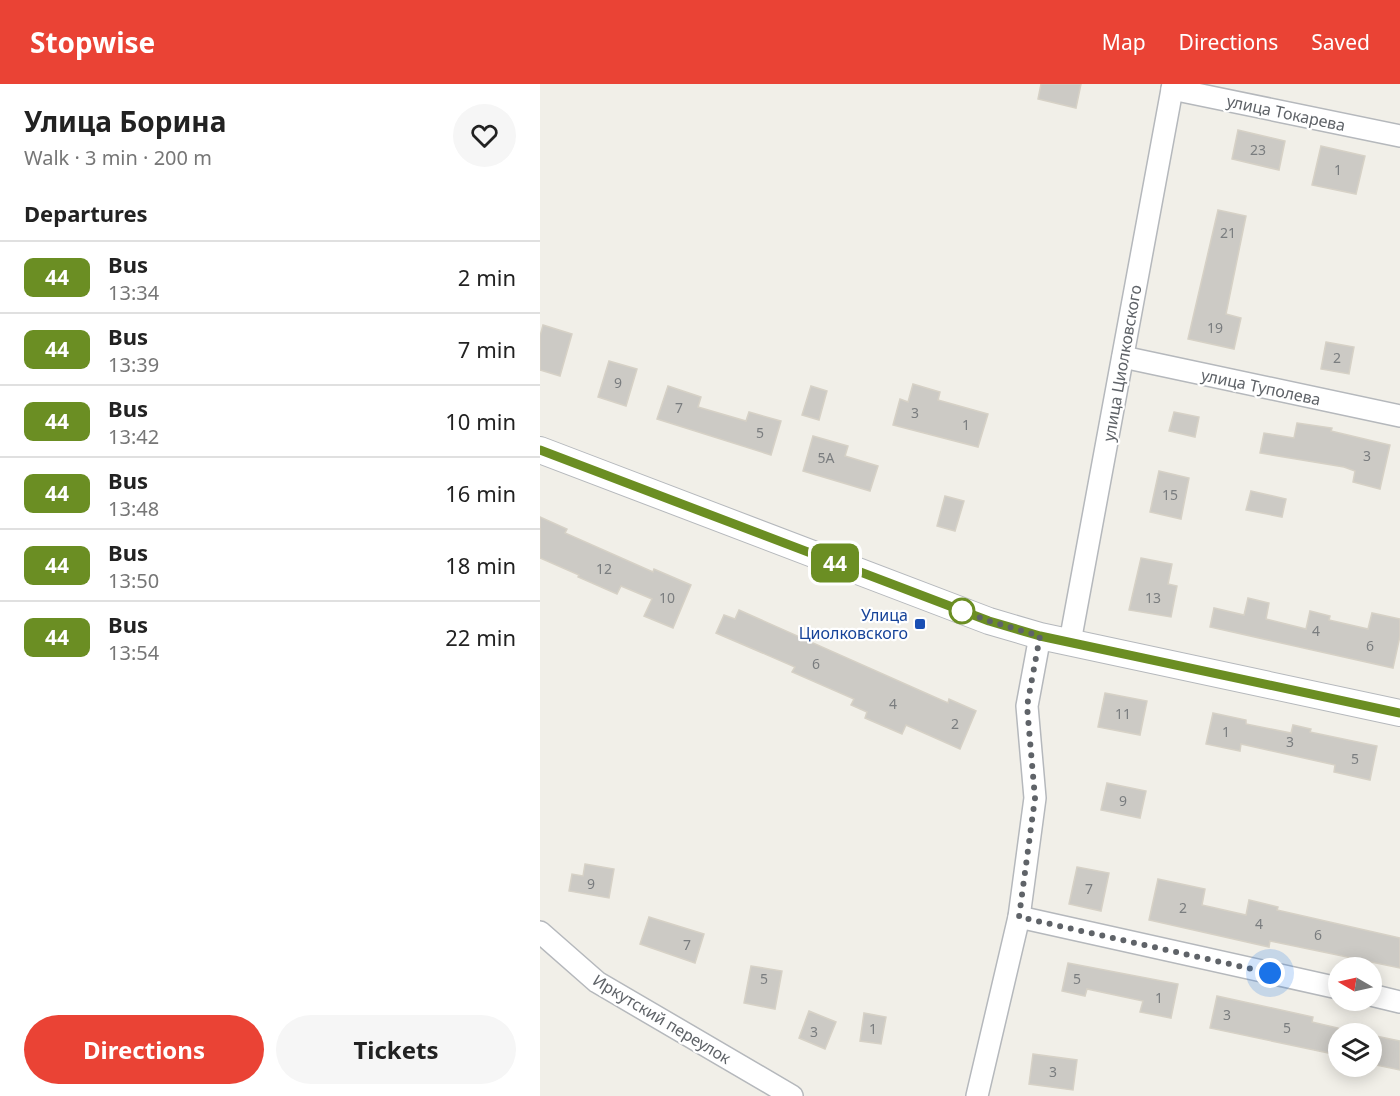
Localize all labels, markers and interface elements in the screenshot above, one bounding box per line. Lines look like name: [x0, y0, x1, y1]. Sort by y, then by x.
text: Stopwise: [30, 23, 155, 61]
text: Map: [1102, 28, 1146, 56]
text: Directions: [1179, 28, 1278, 56]
text: Saved: [1311, 28, 1370, 56]
street label: улица Токарева: [1225, 90, 1347, 136]
text: Улица Борина: [24, 102, 226, 140]
button: heart: [453, 104, 516, 167]
house number: 23: [1250, 140, 1266, 159]
text: Walk · 3 min · 200 m: [24, 144, 212, 171]
house number: 1: [1334, 160, 1342, 179]
text: Departures: [24, 198, 148, 228]
house number: 21: [1220, 223, 1236, 242]
text: Bus: [108, 249, 148, 279]
text: 2 min: [458, 262, 516, 292]
text: 44: [45, 263, 69, 291]
text: 13:34: [108, 279, 159, 306]
street label: улица Циолковского: [1097, 283, 1147, 443]
house number: 19: [1207, 318, 1223, 337]
text: Bus: [108, 321, 148, 351]
text: 7 min: [458, 334, 516, 364]
text: 44: [45, 335, 69, 363]
house number: 2: [1333, 348, 1341, 367]
text: 13:39: [108, 351, 159, 378]
street label: улица Туполева: [1199, 364, 1323, 410]
house number: 9: [614, 373, 622, 392]
text: Bus: [108, 393, 148, 423]
house number: 7: [675, 398, 683, 417]
house number: 3: [911, 403, 919, 422]
text: 10 min: [445, 406, 516, 436]
text: 44: [45, 407, 69, 435]
house number: 1: [962, 415, 970, 434]
text: 13:42: [108, 423, 159, 450]
house number: 5: [756, 423, 764, 442]
house number: 3: [1363, 446, 1371, 465]
house number: 5А: [818, 448, 835, 467]
text: Bus: [108, 465, 148, 495]
text: 16 min: [445, 478, 516, 508]
text: 44: [45, 479, 69, 507]
house number: 15: [1162, 485, 1178, 504]
text: 13:48: [108, 495, 159, 522]
text: Bus: [108, 537, 148, 567]
line badge: 44: [808, 544, 862, 582]
text: 44: [823, 549, 847, 577]
text: 18 min: [445, 550, 516, 580]
text: 44: [45, 551, 69, 579]
house number: 12: [596, 559, 612, 578]
text: 13:50: [108, 567, 159, 594]
house number: 10: [659, 588, 675, 607]
house number: 13: [1145, 588, 1161, 607]
unlabelled marker: [949, 598, 975, 624]
place label: Улица Циолковского: [799, 604, 908, 644]
text: Bus: [108, 609, 148, 639]
marker: Улица Циолковского: [913, 617, 927, 631]
house number: 4: [1312, 621, 1320, 640]
text: 22 min: [445, 622, 516, 652]
text: 44: [45, 623, 69, 651]
house number: 6: [1366, 636, 1374, 655]
text: 13:54: [108, 639, 159, 666]
house number: 6: [812, 654, 820, 673]
house number: 4: [889, 694, 897, 713]
house number: 11: [1115, 704, 1131, 723]
house number: 2: [951, 714, 959, 733]
house number: 1: [1222, 722, 1230, 741]
house number: 3: [1286, 732, 1294, 751]
house number: 5: [1351, 749, 1359, 768]
house number: 9: [1119, 791, 1127, 810]
house number: 9: [587, 874, 595, 893]
house number: 7: [1085, 879, 1093, 898]
house number: 2: [1179, 898, 1187, 917]
house number: 4: [1255, 914, 1263, 933]
house number: 6: [1314, 925, 1322, 944]
house number: 7: [683, 935, 691, 954]
north arrow: [1328, 957, 1382, 1011]
map controls: [1328, 957, 1382, 1077]
your location: [1255, 958, 1285, 988]
street label: Иркутский переулок: [589, 969, 736, 1069]
house number: 5: [760, 969, 768, 988]
house number: 5: [1073, 969, 1081, 988]
house number: 1: [1155, 988, 1163, 1007]
house number: 3: [1223, 1005, 1231, 1024]
button: Directions: [24, 1015, 264, 1084]
button: Tickets: [276, 1015, 516, 1084]
house number: 5: [1283, 1018, 1291, 1037]
house number: 1: [869, 1019, 877, 1038]
house number: 3: [810, 1022, 818, 1041]
button: layers: [1328, 1023, 1382, 1077]
house number: 3: [1049, 1062, 1057, 1081]

